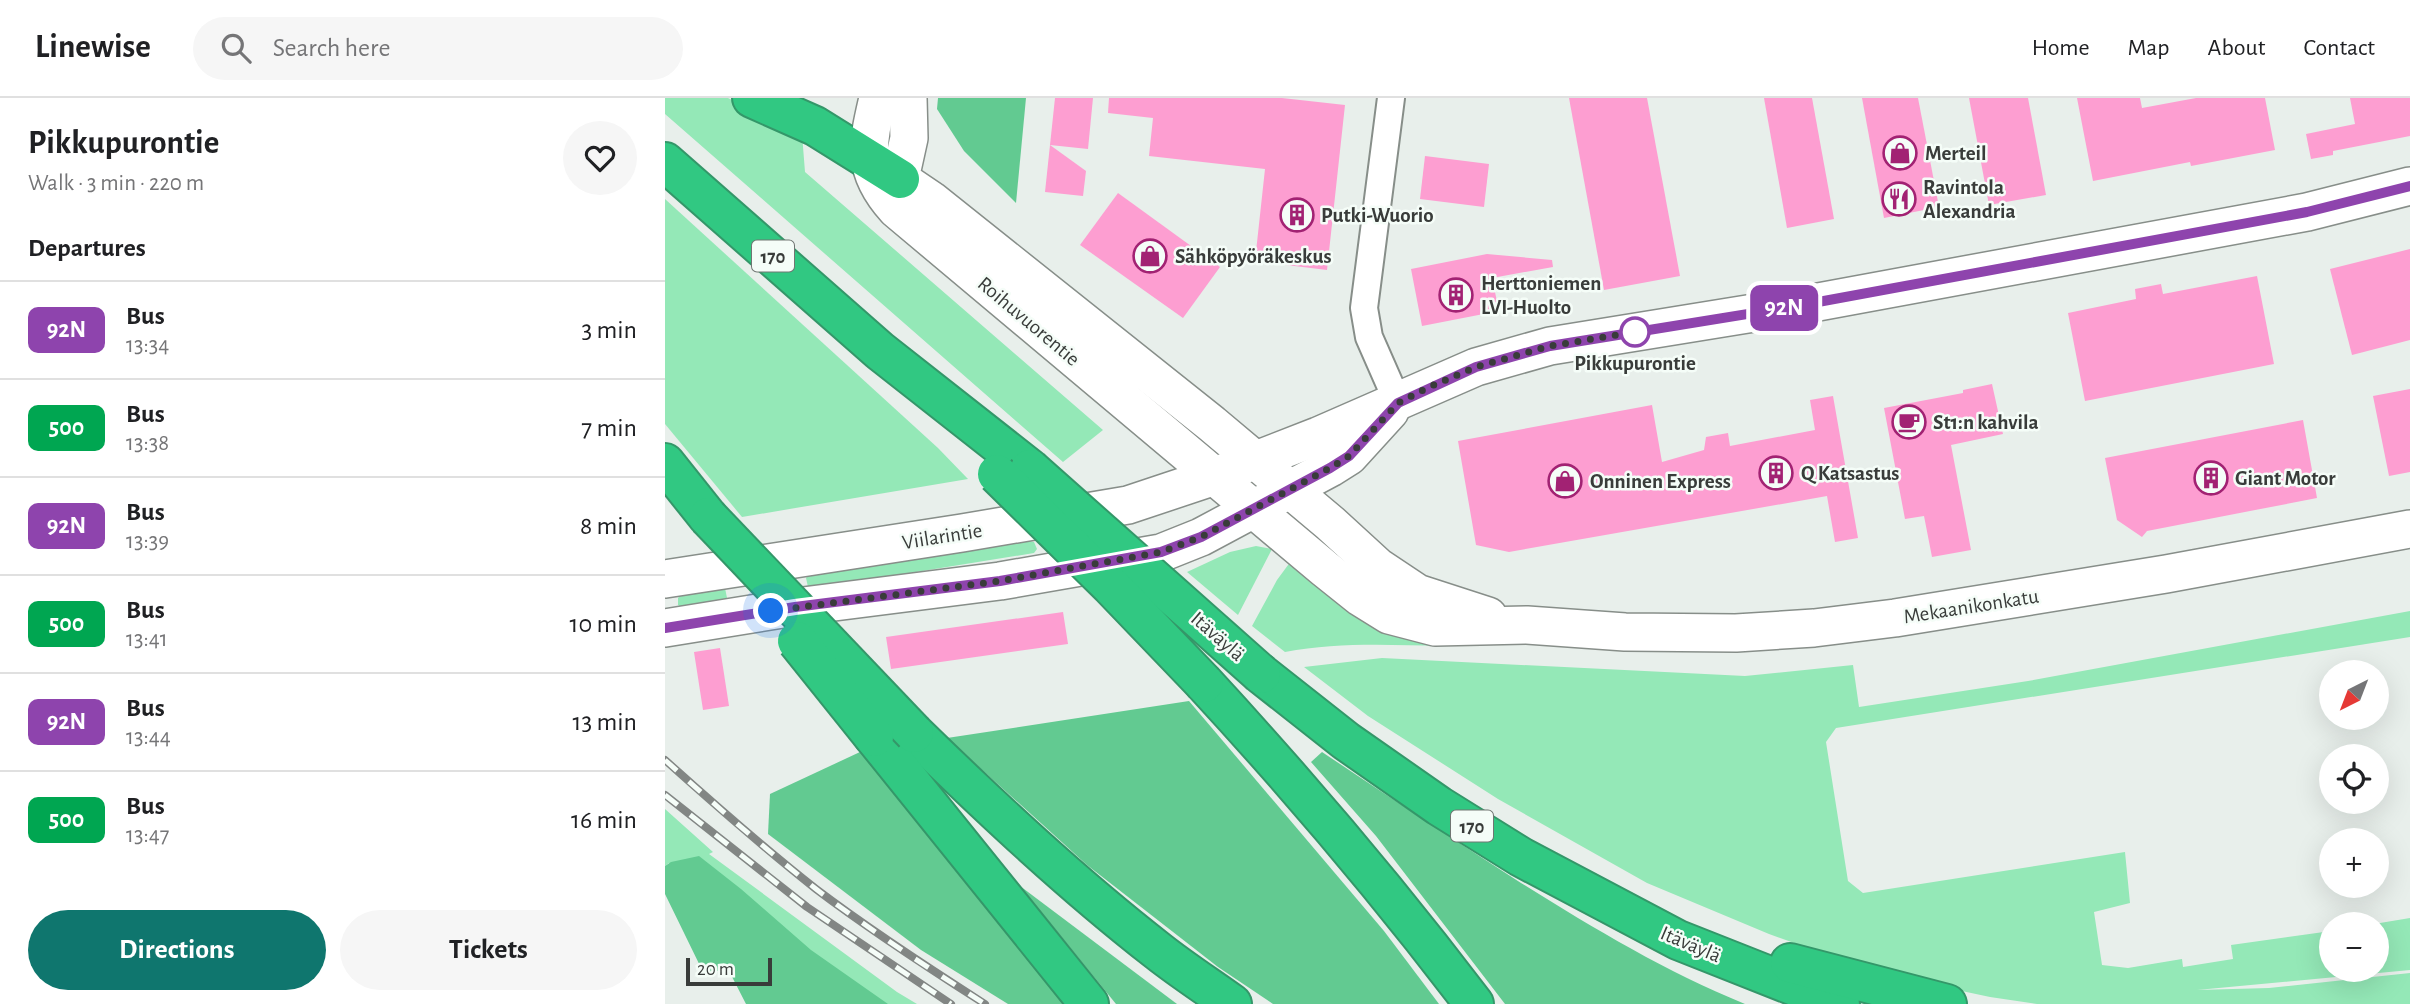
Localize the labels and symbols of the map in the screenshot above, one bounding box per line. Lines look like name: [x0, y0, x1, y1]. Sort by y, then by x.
shop icon: Merteil: [1881, 134, 1919, 172]
place label: Merteil: [1925, 143, 1987, 164]
place label: Ravintola Alexandria: [1923, 177, 2016, 222]
restaurant icon: Ravintola Alexandria: [1880, 180, 1918, 218]
building icon: Putki-Wuorio: [1278, 196, 1316, 234]
place label: Putki-Wuorio: [1321, 205, 1434, 226]
shop icon: Sähköpyöräkeskus: [1131, 237, 1169, 275]
road number: 170: [752, 240, 794, 272]
place label: Sähköpyöräkeskus: [1175, 246, 1332, 267]
street label: Roihuvuorentie: [974, 273, 1084, 370]
place label: Herttoniemen LVI-Huolto: [1481, 273, 1601, 318]
building icon: Herttoniemen LVI-Huolto: [1437, 276, 1475, 314]
line badge: 92N: [1744, 285, 1824, 331]
marker: Pikkupurontie: [1620, 317, 1650, 347]
place label: Pikkupurontie: [1574, 353, 1696, 374]
cafe icon: St1:n kahvila: [1890, 403, 1928, 441]
place label: St1:n kahvila: [1933, 412, 2039, 433]
building icon: Q Katsastus: [1757, 454, 1795, 492]
building icon: Giant Motor: [2192, 459, 2230, 497]
shop icon: Onninen Express: [1546, 462, 1584, 500]
place label: Q Katsastus: [1801, 463, 1899, 485]
place label: Giant Motor: [2235, 468, 2336, 489]
place label: Onninen Express: [1590, 471, 1731, 492]
street label: Viilarintie: [901, 520, 984, 553]
street label: Mekaanikonkatu: [1902, 585, 2040, 628]
your location: [753, 593, 788, 628]
street label: Itäväylä: [1187, 608, 1249, 665]
north arrow: [2319, 660, 2389, 730]
road number: 170: [1451, 810, 1493, 842]
street label: Itäväylä: [1658, 922, 1724, 967]
scale bar: [686, 955, 772, 987]

